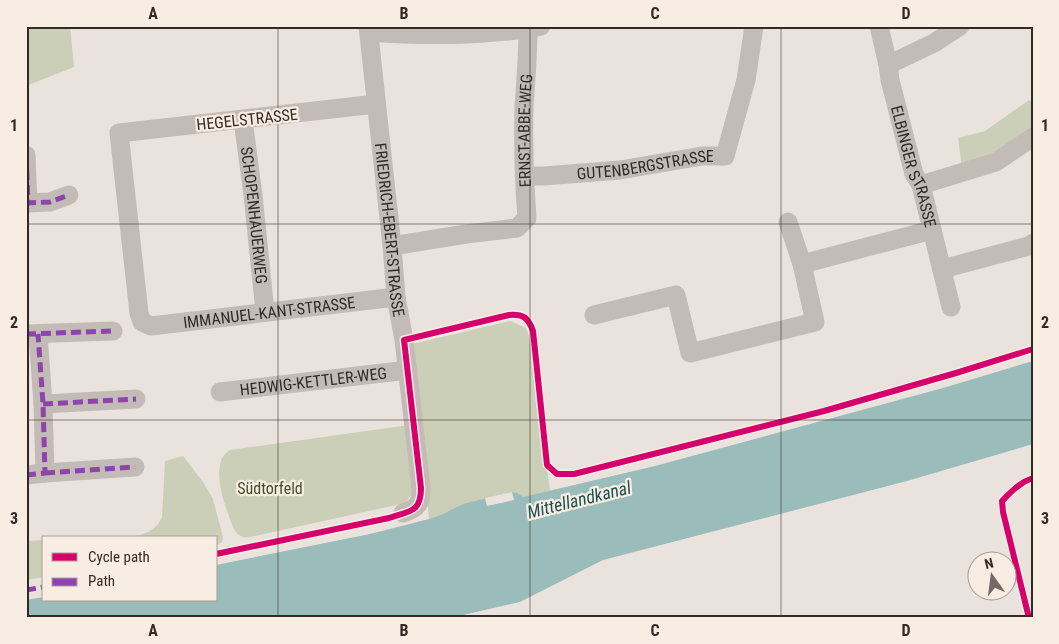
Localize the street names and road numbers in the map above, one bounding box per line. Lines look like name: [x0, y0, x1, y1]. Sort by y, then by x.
street label: ERNST-ABBE-WEG: [515, 73, 536, 188]
street label: ELBINGER STRASSE: [887, 103, 940, 229]
street label: HEGELSTRASSE: [195, 105, 299, 134]
street label: FRIEDRICH-EBERT-STRASSE: [371, 142, 408, 318]
street label: SCHOPENHAUERWEG: [237, 146, 271, 285]
street label: GUTENBERGSTRASSE: [576, 147, 714, 183]
street label: IMMANUEL-KANT-STRASSE: [182, 293, 356, 332]
street label: HEDWIG-KETTLER-WEG: [239, 364, 388, 400]

